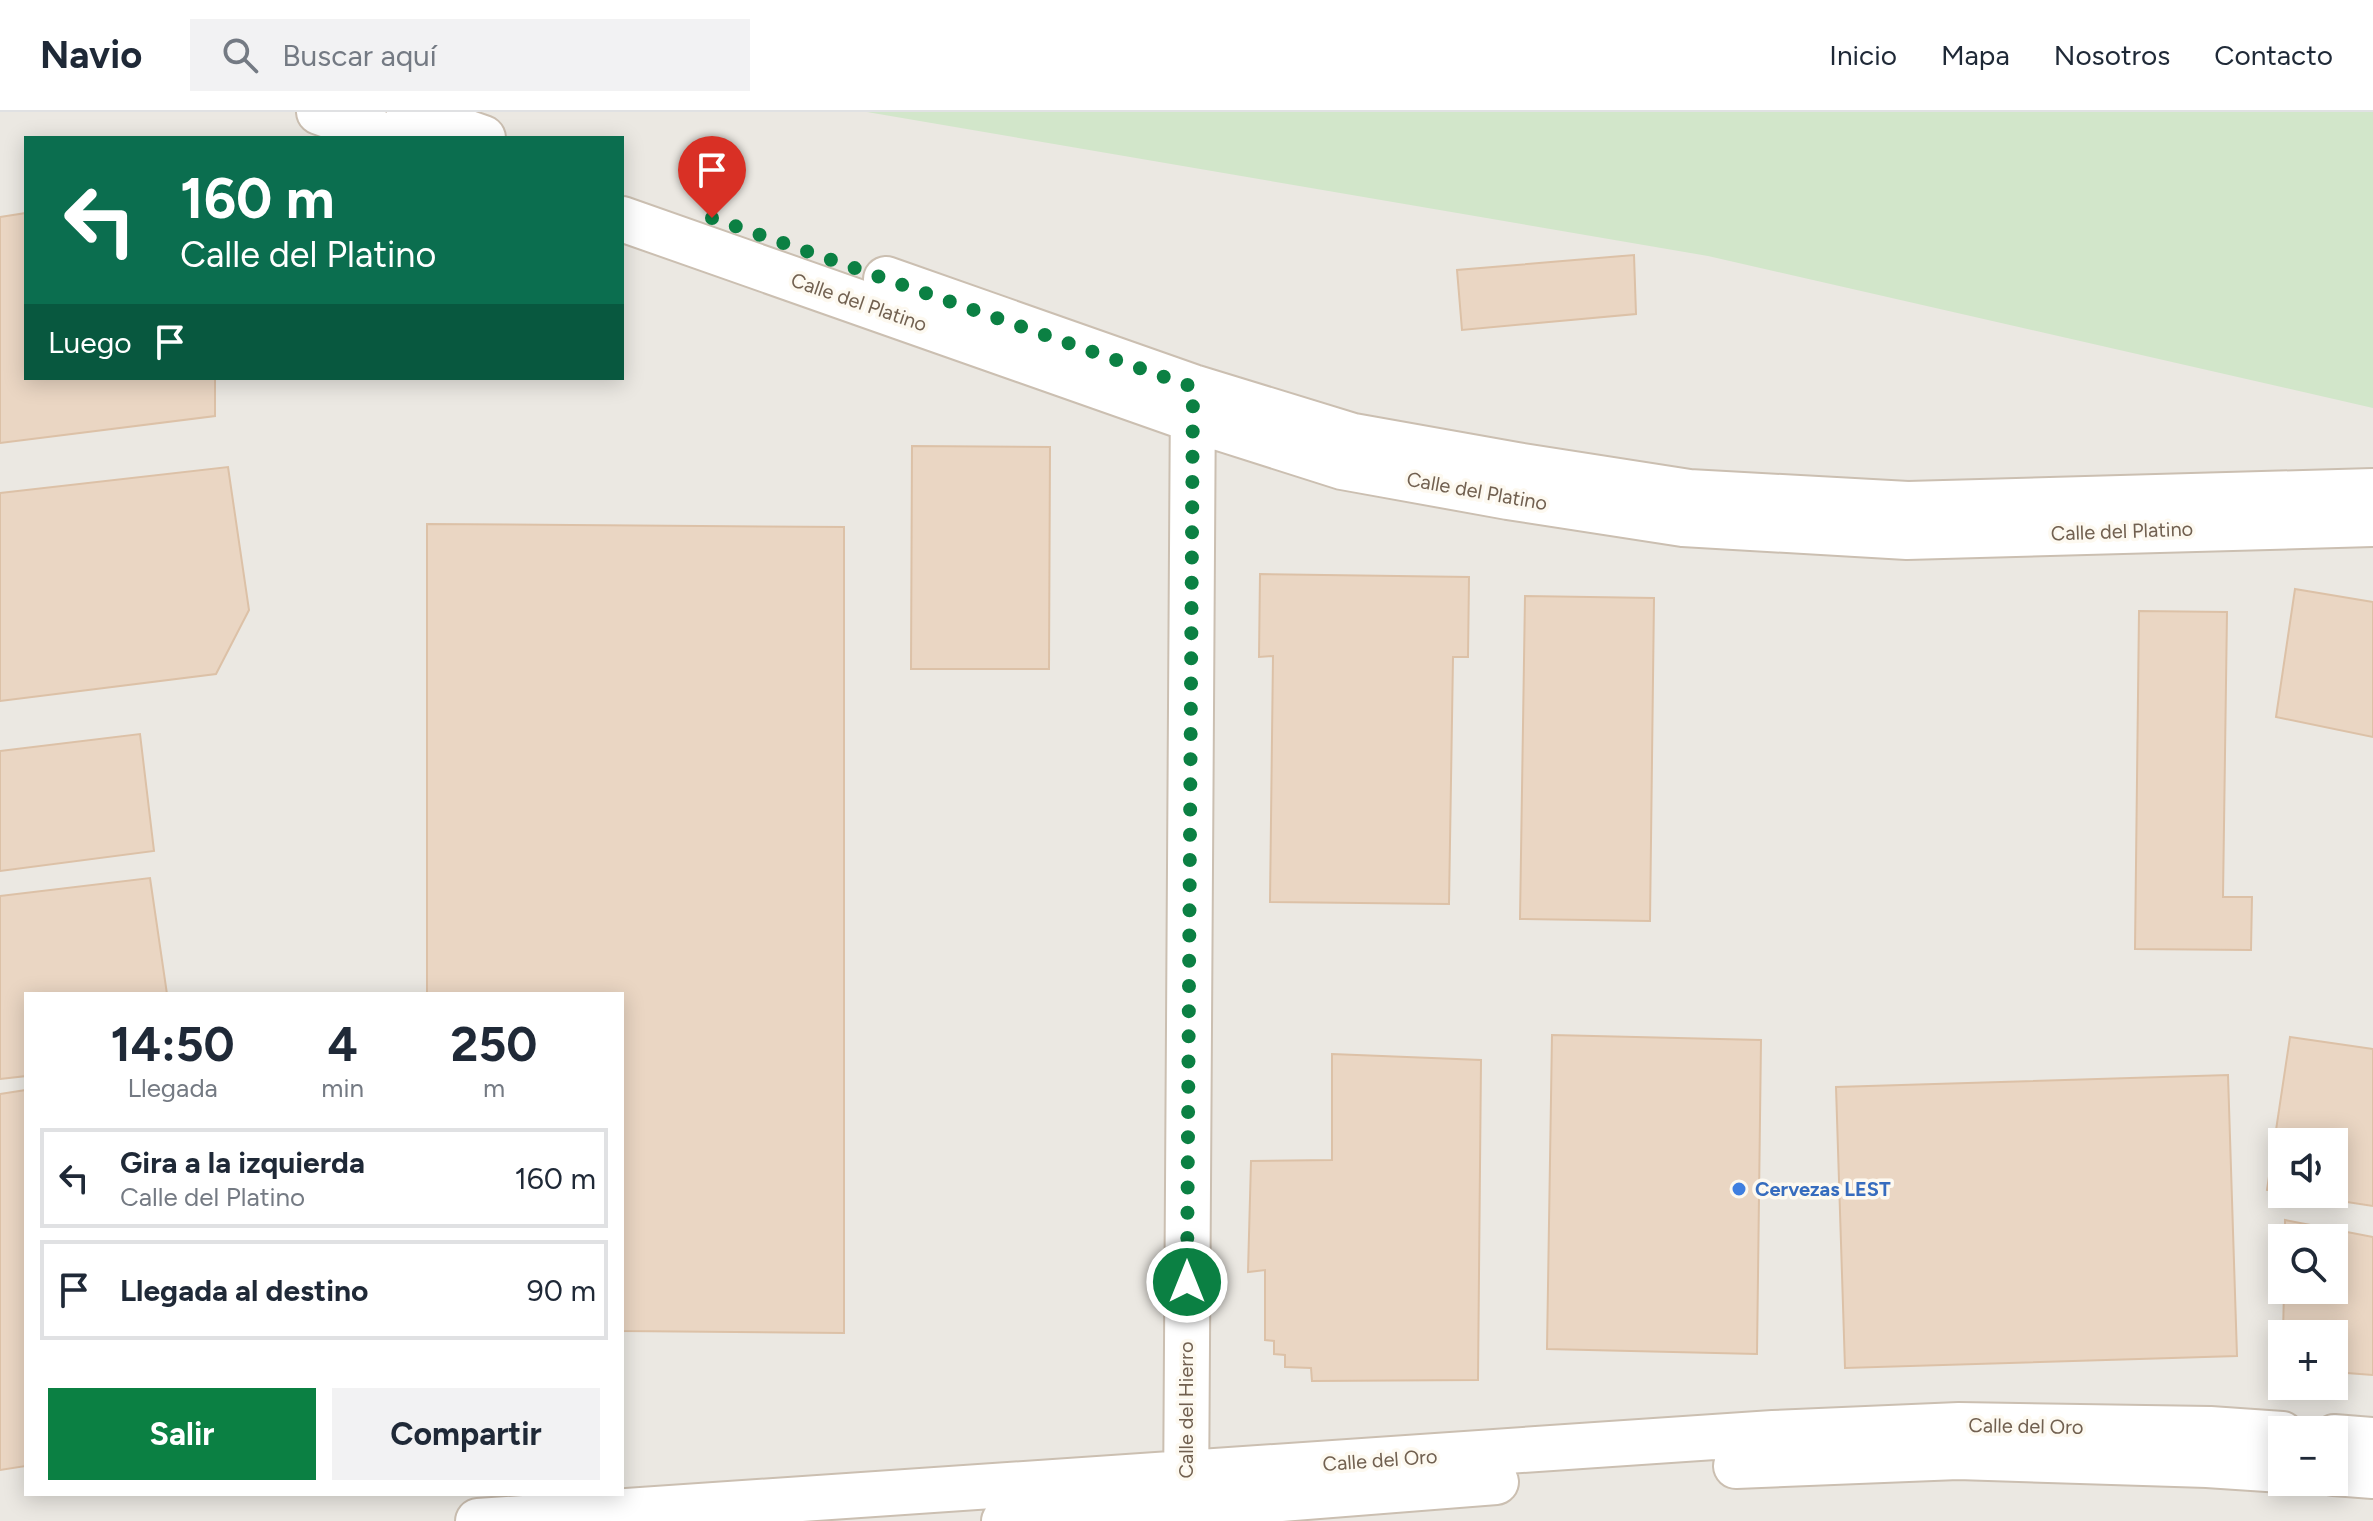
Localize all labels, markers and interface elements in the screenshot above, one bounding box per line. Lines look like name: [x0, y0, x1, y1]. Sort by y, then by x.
search box: [190, 19, 750, 91]
text: Navio: [40, 32, 142, 78]
icon: search: [218, 33, 262, 77]
text: Buscar aquí: [282, 37, 437, 74]
text: Inicio: [1829, 38, 1897, 72]
text: Mapa: [1941, 38, 2010, 72]
text: Nosotros: [2054, 38, 2170, 72]
text: Contacto: [2214, 38, 2333, 72]
pin: [678, 136, 746, 218]
icon: arrive: [690, 148, 734, 192]
text: 160 m: [180, 165, 335, 232]
icon: left: [48, 168, 152, 272]
text: Calle del Platino: [180, 233, 436, 276]
street label: Calle del Platino: [788, 267, 930, 337]
icon: arrive: [148, 320, 192, 364]
text: Luego: [48, 324, 132, 361]
street label: Calle del Platino: [1405, 467, 1549, 515]
street label: Calle del Platino: [2050, 517, 2194, 545]
text: 14:50: [111, 1015, 235, 1073]
text: 4: [327, 1015, 358, 1073]
text: 250: [451, 1015, 537, 1073]
text: Llegada: [127, 1072, 218, 1104]
text: min: [321, 1072, 364, 1104]
text: m: [483, 1072, 505, 1104]
map controls: [2268, 1128, 2348, 1496]
button: sound: [2268, 1128, 2348, 1208]
text: Gira a la izquierda: [120, 1144, 365, 1181]
icon: left: [52, 1156, 96, 1200]
text: 160 m: [514, 1160, 596, 1197]
place label: Cervezas LEST: [1755, 1177, 1891, 1201]
marker: Cervezas LEST: [1730, 1180, 1748, 1198]
text: Calle del Platino: [120, 1181, 305, 1213]
button: search: [2268, 1224, 2348, 1304]
position arrow: [1145, 1240, 1229, 1324]
icon: arrive: [52, 1268, 96, 1312]
text: Llegada al destino: [120, 1272, 368, 1309]
text: 90 m: [527, 1272, 596, 1309]
button: +: [2268, 1320, 2348, 1400]
street label: Calle del Hierro: [1174, 1342, 1198, 1478]
button: Salir: [48, 1388, 316, 1480]
button: Compartir: [332, 1388, 600, 1480]
street label: Calle del Oro: [1968, 1413, 2084, 1439]
button: −: [2268, 1416, 2348, 1496]
street label: Calle del Oro: [1322, 1444, 1438, 1476]

